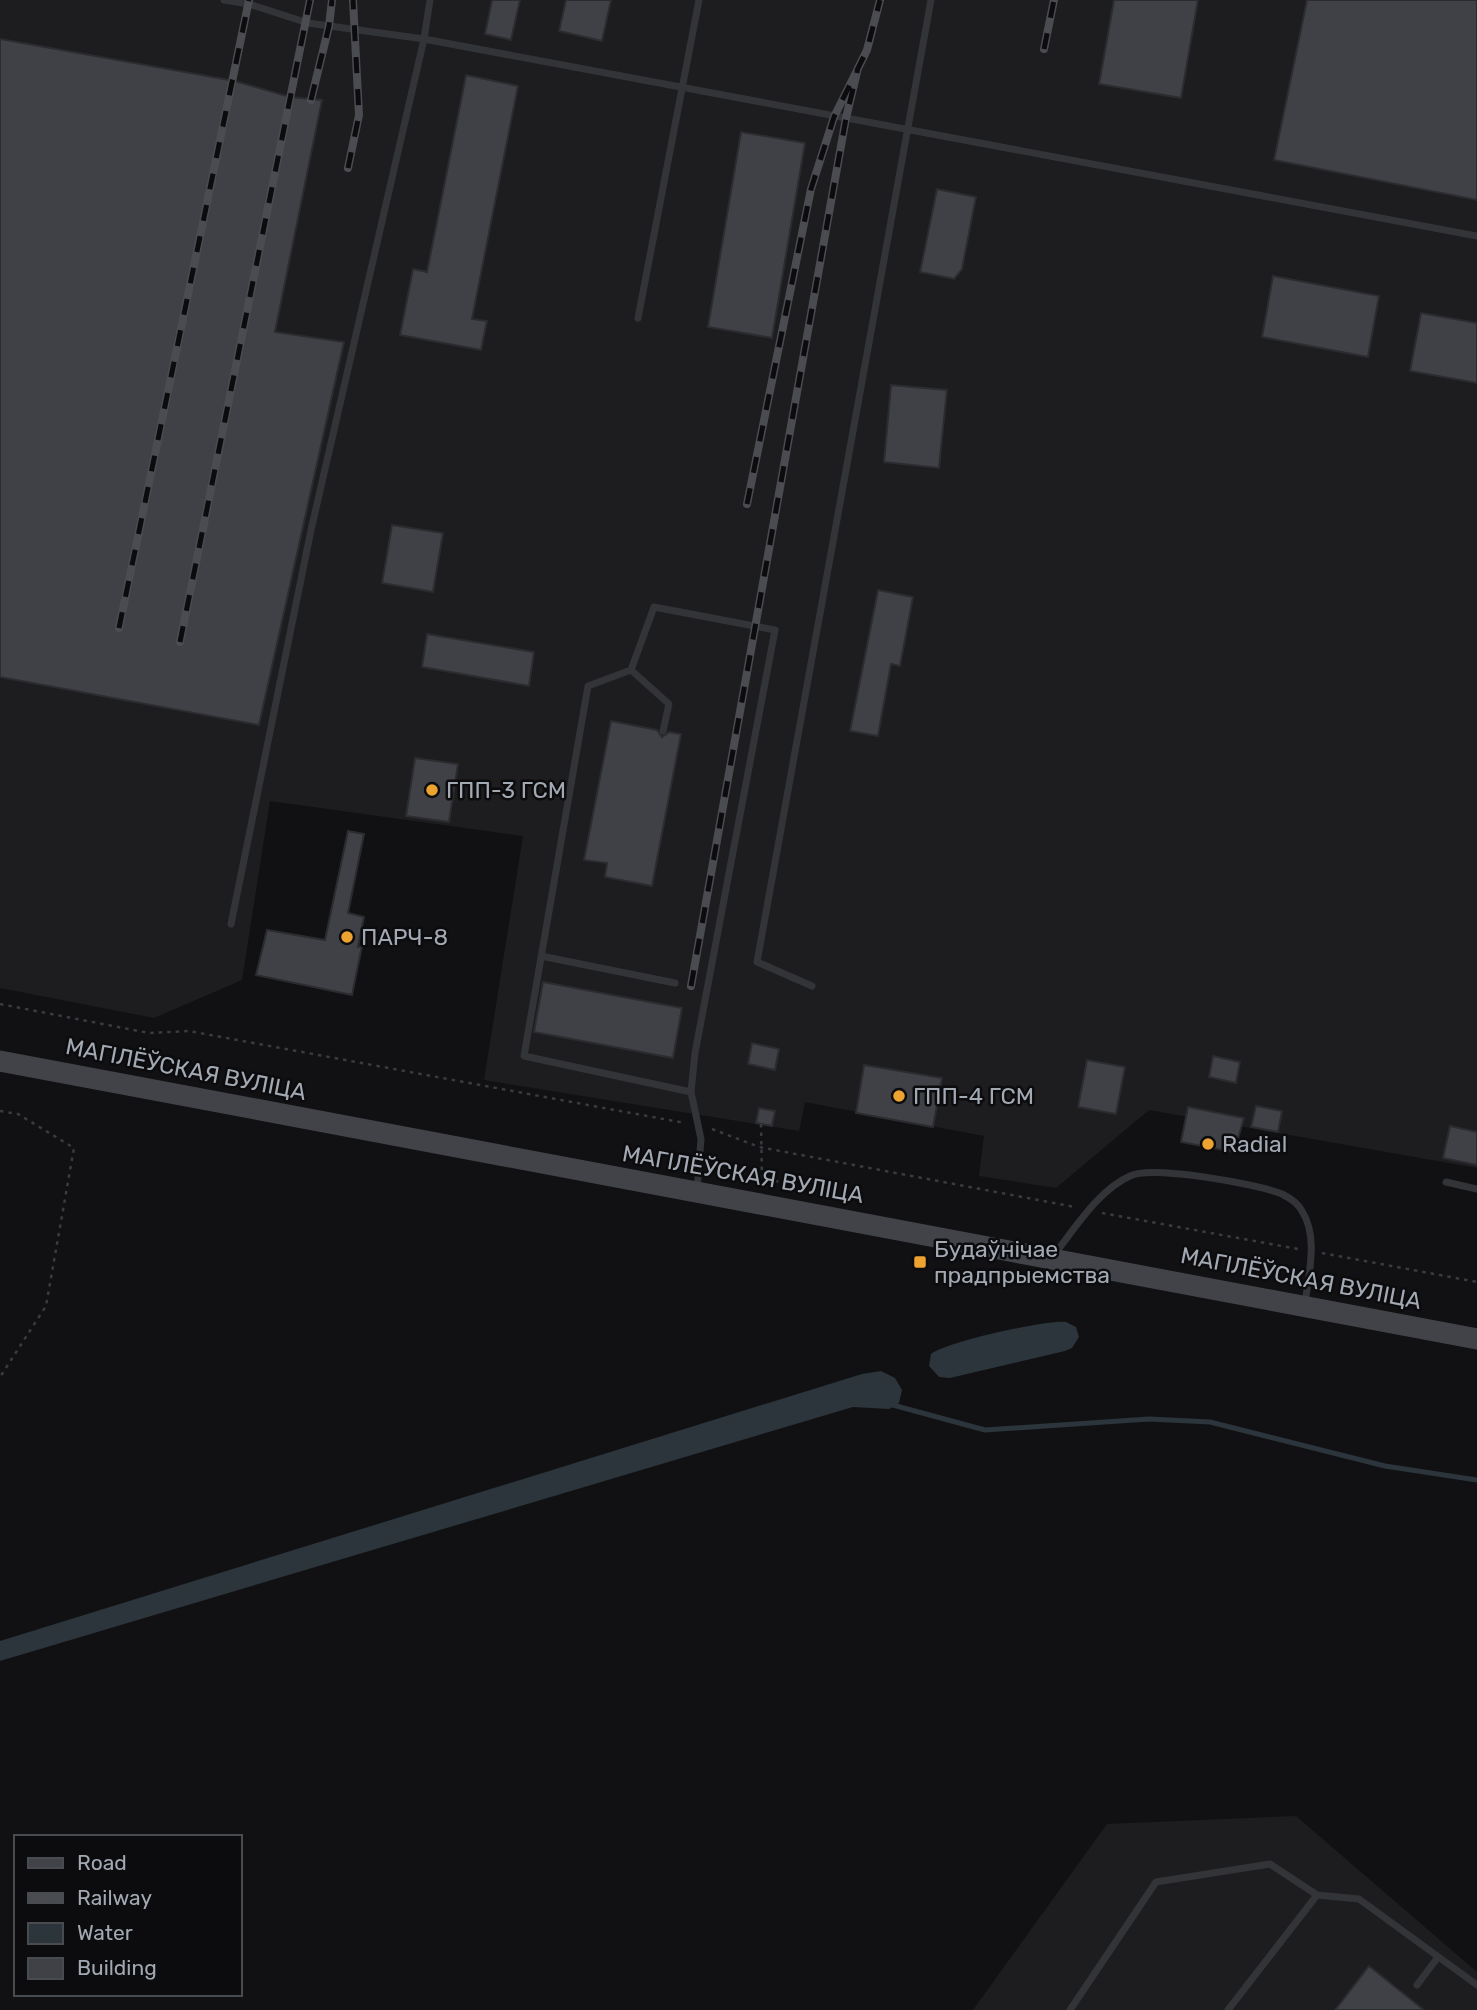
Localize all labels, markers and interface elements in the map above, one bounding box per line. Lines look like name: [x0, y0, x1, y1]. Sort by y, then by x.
place label: ГПП-3 ГСМ: [446, 776, 566, 804]
marker: ГПП-3 ГСМ: [424, 782, 440, 798]
place label: ПАРЧ-8: [361, 923, 448, 951]
marker: ПАРЧ-8: [339, 929, 355, 945]
street label: МАГІЛЁЎСКАЯ ВУЛІЦА: [63, 1032, 309, 1106]
place label: ГПП-4 ГСМ: [913, 1082, 1034, 1110]
marker: ГПП-4 ГСМ: [891, 1088, 907, 1104]
place label: Radial: [1222, 1130, 1287, 1158]
marker: Radial: [1200, 1136, 1216, 1152]
street label: МАГІЛЁЎСКАЯ ВУЛІЦА: [620, 1139, 866, 1209]
place label: Будаўнічае прадпрыемства: [934, 1235, 1110, 1289]
street label: МАГІЛЁЎСКАЯ ВУЛІЦА: [1178, 1241, 1424, 1315]
marker: Будаўнічае прадпрыемства: [912, 1254, 928, 1270]
legend: [14, 1835, 242, 1996]
text: Road: [77, 1850, 127, 1875]
text: Railway: [77, 1885, 152, 1910]
text: Water: [77, 1920, 133, 1945]
text: Building: [77, 1955, 157, 1980]

